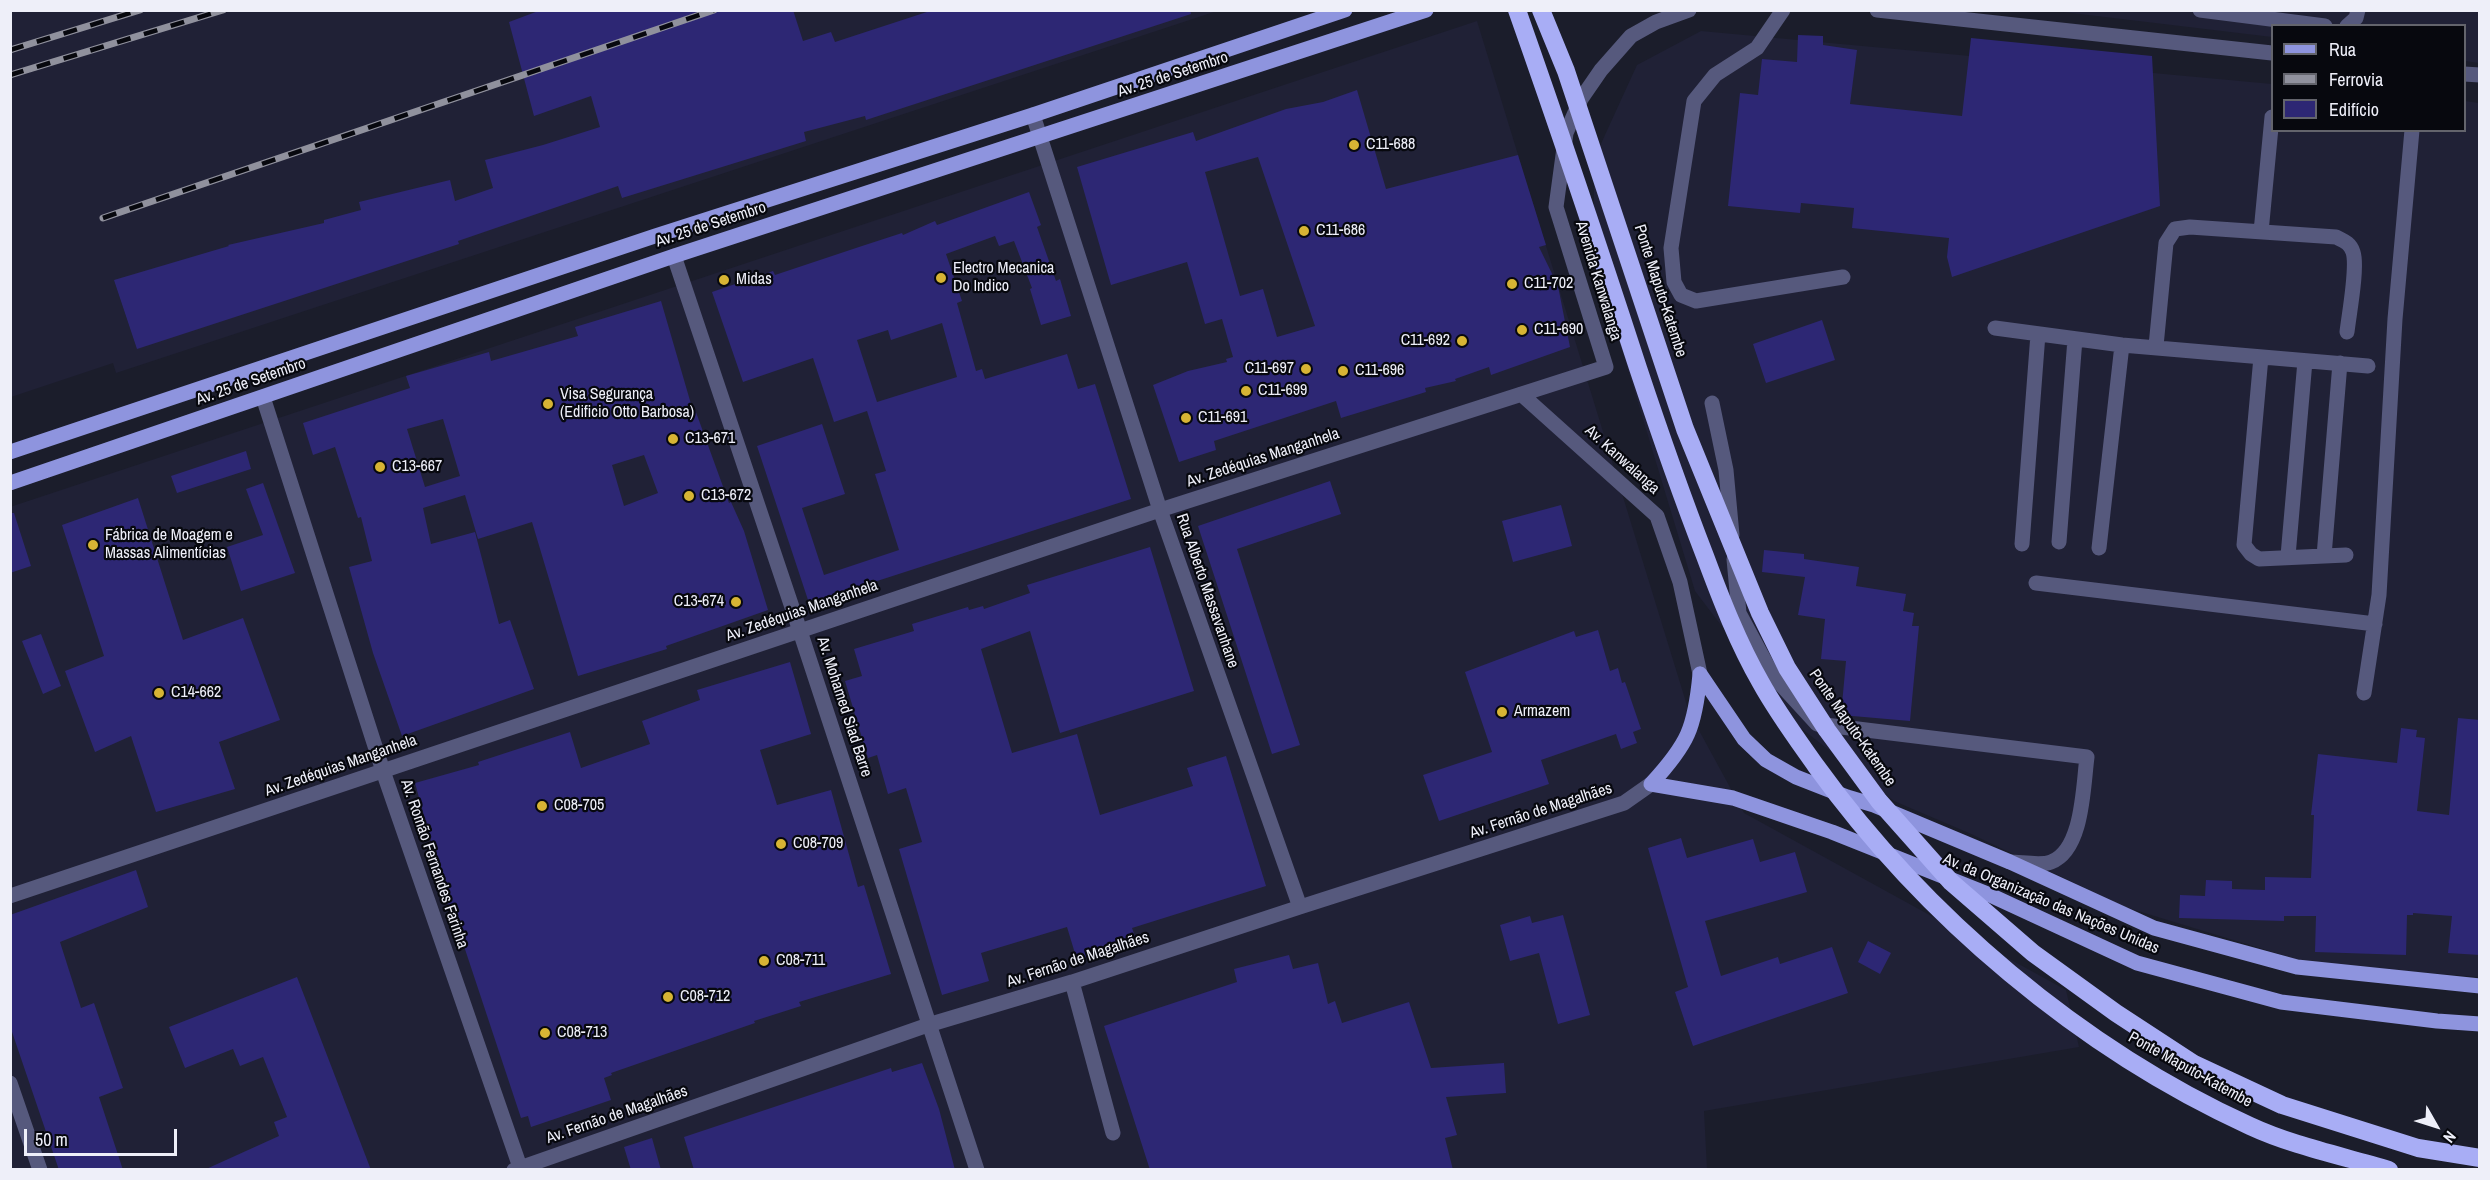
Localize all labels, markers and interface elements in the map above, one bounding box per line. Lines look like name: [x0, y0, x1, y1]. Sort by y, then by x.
legend: [2271, 24, 2466, 132]
text: Rua: [2329, 37, 2356, 62]
street label: Av. 25 de Setembro: [1115, 48, 1231, 102]
text: Ferrovia: [2329, 67, 2383, 92]
text: Edifício: [2329, 97, 2379, 122]
place label: C11-688: [1366, 135, 1415, 155]
marker: C11-688: [1347, 138, 1361, 152]
street label: Av. 25 de Setembro: [653, 198, 769, 252]
street label: Avenida Kanwalanga: [1571, 219, 1625, 343]
place label: C11-686: [1316, 221, 1365, 241]
street label: Ponte Maputo-Katembe: [1629, 222, 1691, 360]
marker: C11-686: [1297, 224, 1311, 238]
place label: Electro Mecanica Do Indico: [953, 259, 1054, 297]
place label: Midas: [736, 270, 772, 290]
marker: Electro Mecanica Do Indico: [934, 271, 948, 285]
marker: Midas: [717, 273, 731, 287]
place label: C11-702: [1524, 274, 1573, 294]
marker: C11-702: [1505, 277, 1519, 291]
place label: C11-690: [1534, 320, 1583, 340]
marker: C11-690: [1515, 323, 1529, 337]
place label: C11-692: [1401, 331, 1450, 351]
marker: C11-692: [1455, 334, 1469, 348]
street label: Av. 25 de Setembro: [194, 354, 308, 410]
place label: C11-697: [1245, 359, 1294, 379]
place label: C11-696: [1355, 361, 1404, 381]
marker: C11-697: [1299, 362, 1313, 376]
marker: C11-696: [1336, 364, 1350, 378]
place label: C11-699: [1258, 381, 1307, 401]
marker: C11-699: [1239, 384, 1253, 398]
place label: Visa Segurança (Edificio Otto Barbosa): [560, 385, 694, 423]
marker: Visa Segurança (Edificio Otto Barbosa): [541, 397, 555, 411]
place label: C11-691: [1198, 408, 1247, 428]
marker: C11-691: [1179, 411, 1193, 425]
street label: Av. Kanwalanga: [1581, 422, 1663, 498]
street label: Av. Zedéquias Manganhela: [1184, 424, 1342, 492]
place label: C13-671: [685, 429, 735, 449]
marker: C13-671: [666, 432, 680, 446]
place label: C13-667: [392, 457, 442, 477]
marker: C13-667: [373, 460, 387, 474]
place label: C13-672: [701, 486, 751, 506]
marker: C13-672: [682, 489, 696, 503]
street label: Rua Alberto Massavanhane: [1172, 511, 1242, 671]
place label: Fábrica de Moagem e Massas Alimentícias: [105, 526, 233, 564]
marker: Fábrica de Moagem e Massas Alimentícias: [86, 538, 100, 552]
street label: Av. Zedéquias Manganhela: [724, 576, 880, 646]
place label: C13-674: [674, 592, 724, 612]
marker: C13-674: [729, 595, 743, 609]
street label: Av. Mohamed Siad Barre: [812, 635, 876, 779]
street label: Ponte Maputo-Katembe: [1804, 666, 1900, 790]
place label: C14-662: [171, 683, 221, 703]
marker: C14-662: [152, 686, 166, 700]
place label: Armazem: [1514, 702, 1570, 722]
marker: Armazem: [1495, 705, 1509, 719]
street label: Av. Zedéquias Manganhela: [263, 731, 419, 801]
street label: Av. Romão Fernandes Farinha: [396, 777, 472, 951]
street label: Av. Fernão de Magalhães: [1467, 779, 1615, 843]
place label: C08-705: [554, 796, 604, 816]
marker: C08-705: [535, 799, 549, 813]
place label: C08-709: [793, 834, 843, 854]
marker: C08-709: [774, 837, 788, 851]
street label: Av. da Organização das Nações Unidas: [1940, 850, 2162, 958]
street label: Av. Fernão de Magalhães: [1004, 928, 1152, 992]
place label: C08-711: [776, 951, 825, 971]
marker: C08-711: [757, 954, 771, 968]
place label: C08-712: [680, 987, 730, 1007]
marker: C08-712: [661, 990, 675, 1004]
place label: C08-713: [557, 1023, 607, 1043]
marker: C08-713: [538, 1026, 552, 1040]
street label: Ponte Maputo-Katembe: [2125, 1028, 2255, 1112]
street label: Av. Fernão de Magalhães: [544, 1082, 690, 1148]
north arrow: [2406, 1096, 2466, 1156]
scale bar: [27, 1117, 180, 1155]
text: 50 m: [35, 1127, 68, 1152]
text: N: [2438, 1127, 2462, 1148]

